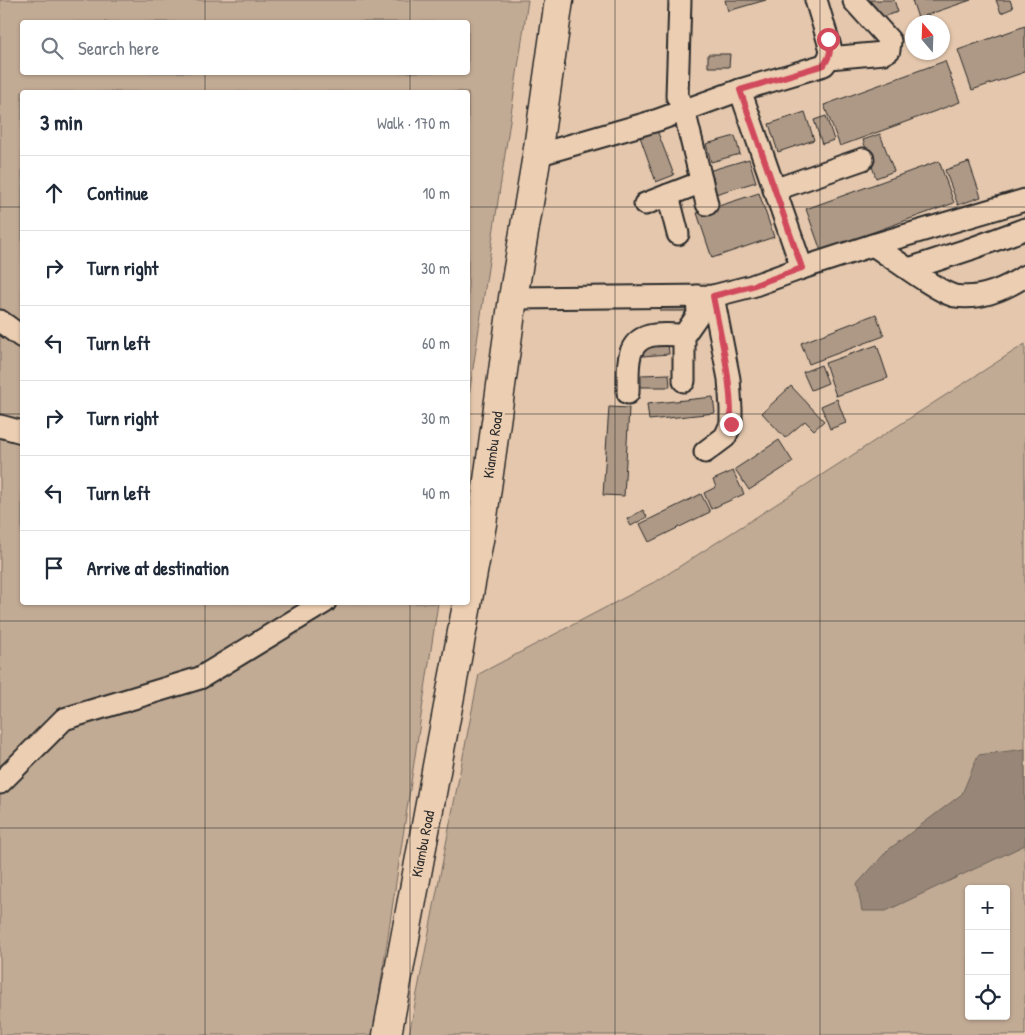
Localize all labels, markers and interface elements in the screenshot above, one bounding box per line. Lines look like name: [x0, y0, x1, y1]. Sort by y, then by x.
north arrow: [905, 15, 950, 60]
search box: [20, 20, 470, 75]
route start: [817, 28, 840, 51]
icon: search: [38, 34, 66, 62]
text: Search here: [78, 35, 159, 61]
text: 3 min: [40, 108, 83, 137]
text: Walk · 170 m: [377, 112, 450, 134]
icon: ahead: [40, 179, 68, 207]
text: Continue: [87, 180, 148, 206]
text: 10 m: [422, 182, 450, 204]
icon: right: [40, 254, 68, 282]
text: Turn right: [87, 255, 158, 281]
text: 30 m: [421, 257, 450, 279]
icon: left: [40, 329, 68, 357]
text: Turn left: [87, 330, 150, 356]
text: 60 m: [422, 332, 450, 354]
icon: right: [40, 404, 68, 432]
text: Turn right: [87, 405, 158, 431]
text: 30 m: [421, 407, 450, 429]
street label: Kiambu Road: [477, 410, 508, 480]
route end: [720, 413, 743, 436]
icon: left: [40, 479, 68, 507]
text: Turn left: [87, 480, 150, 506]
text: 40 m: [422, 482, 450, 504]
icon: arrive: [40, 554, 68, 582]
text: Arrive at destination: [87, 555, 229, 581]
street label: Kiambu Road: [406, 809, 439, 879]
map controls: [965, 885, 1010, 1020]
button: +: [965, 885, 1010, 930]
button: −: [965, 930, 1010, 975]
button: locate: [965, 975, 1010, 1020]

